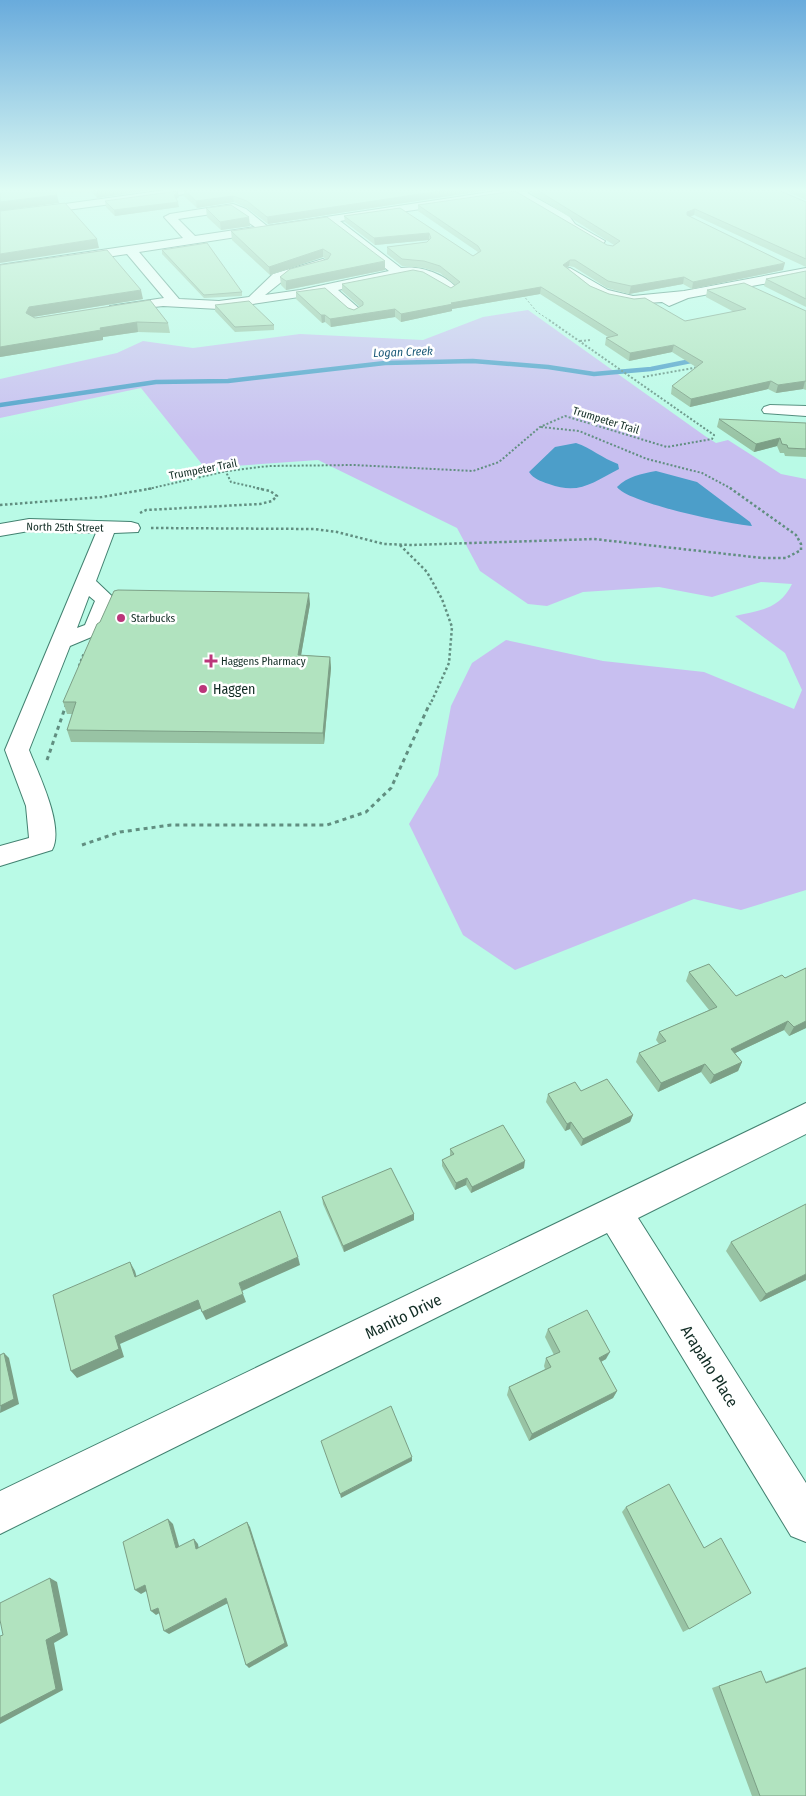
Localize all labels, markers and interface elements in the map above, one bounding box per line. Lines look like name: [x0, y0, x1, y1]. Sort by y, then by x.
water label: Logan Creek: [373, 344, 433, 360]
street label: Trumpeter Trail: [571, 404, 641, 437]
street label: Trumpeter Trail: [168, 457, 238, 482]
street label: North 25th Street: [26, 520, 104, 535]
marker: Starbucks: [115, 612, 127, 624]
place label: Starbucks: [131, 612, 176, 625]
marker: Haggens Pharmacy: [205, 655, 217, 667]
place label: Haggens Pharmacy: [221, 655, 306, 668]
place label: Haggen: [213, 681, 255, 698]
marker: Haggen: [197, 683, 209, 695]
street label: Manito Drive: [362, 1290, 445, 1343]
street label: Arapaho Place: [677, 1322, 742, 1411]

